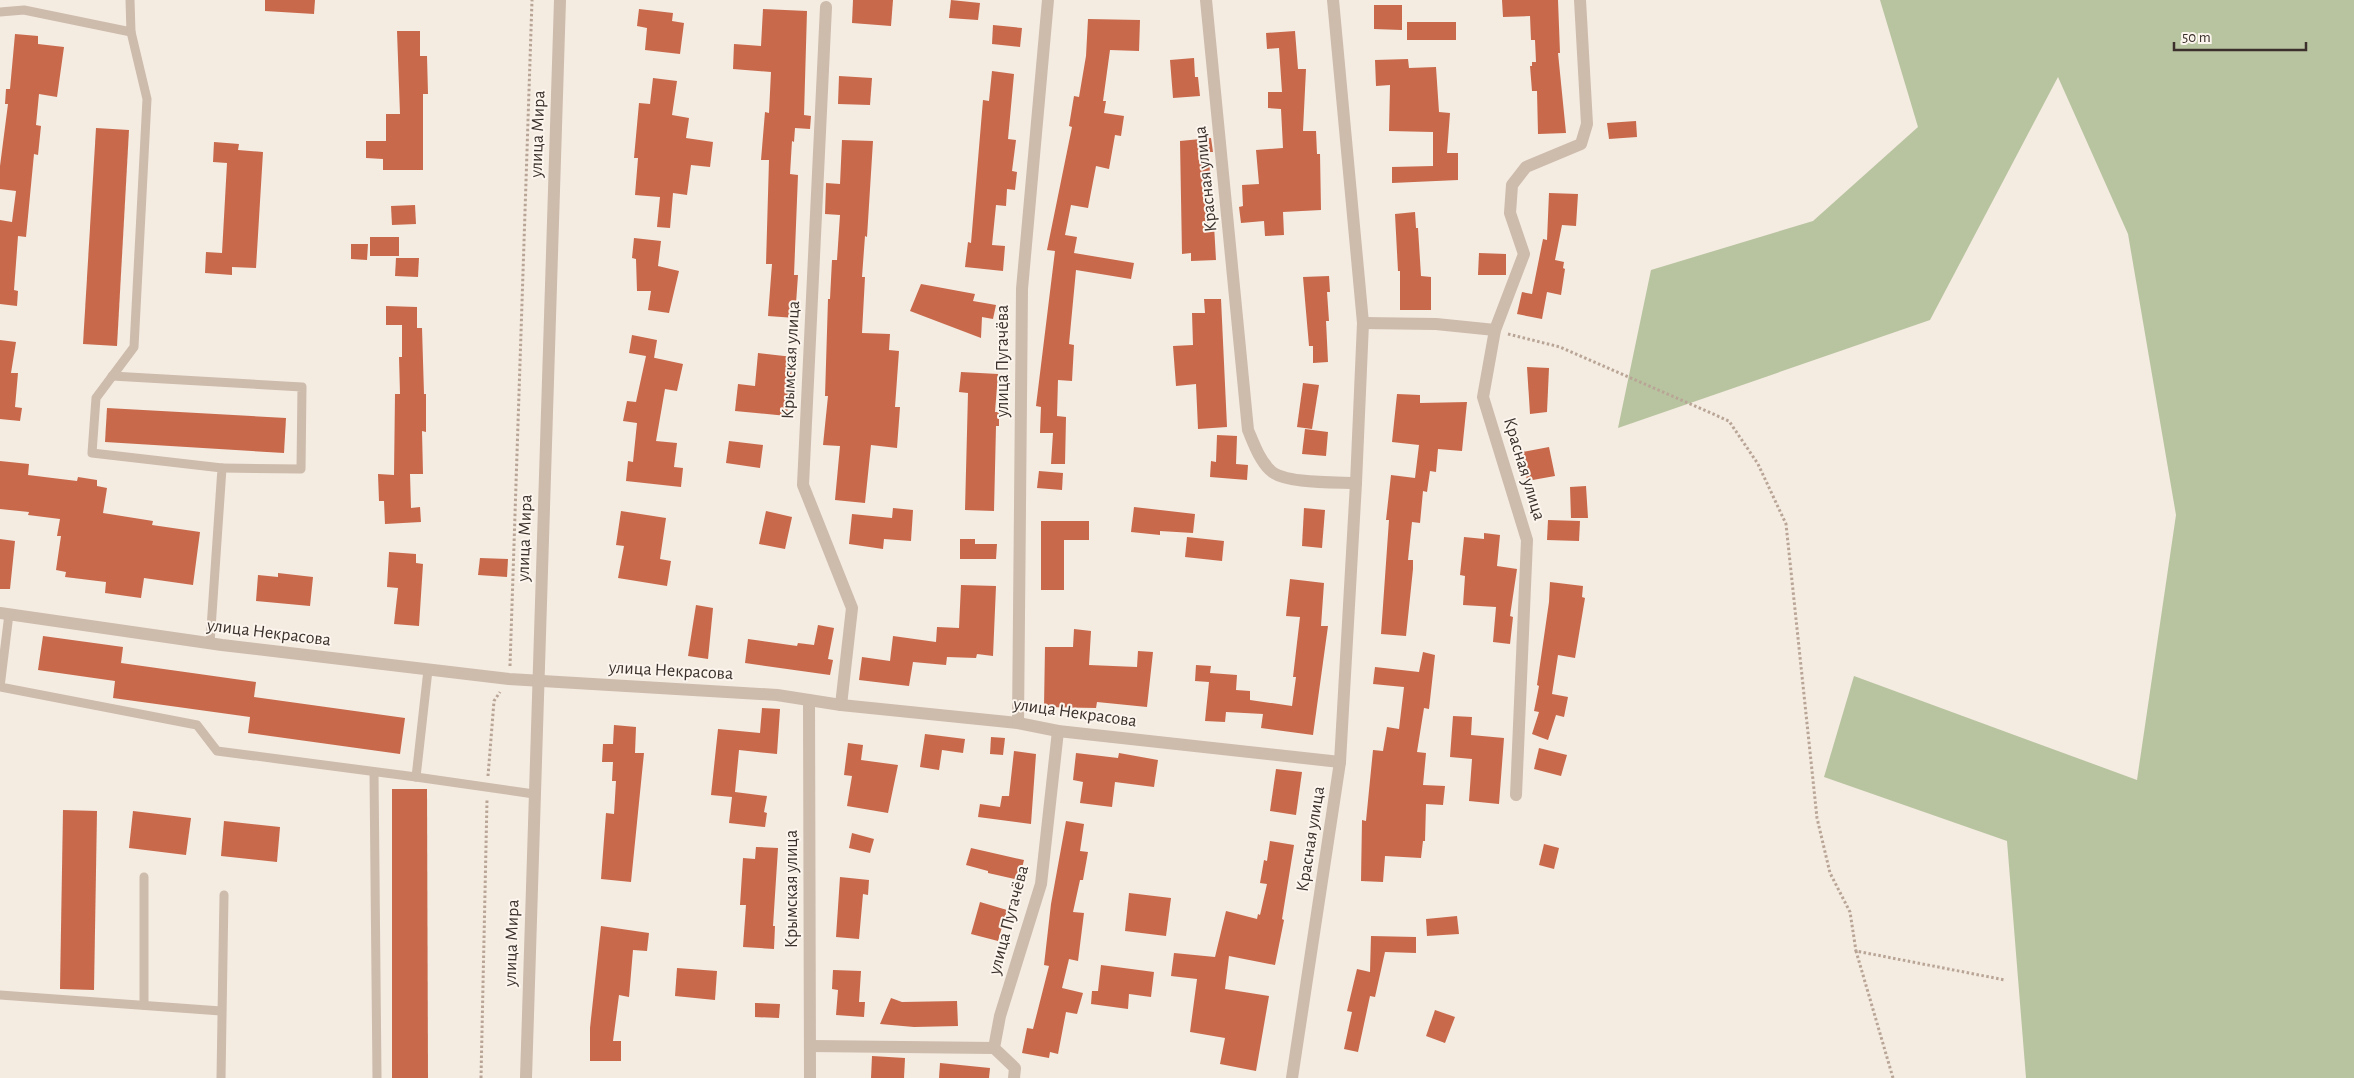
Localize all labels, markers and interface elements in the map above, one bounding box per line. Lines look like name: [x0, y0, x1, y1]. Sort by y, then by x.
scale bar: [2174, 20, 2306, 52]
text: 50 m: [2182, 30, 2211, 45]
street label: улица Мира: [527, 90, 549, 179]
street label: Красная улица: [1191, 125, 1221, 233]
street label: Крымская улица: [779, 300, 803, 420]
street label: улица Пугачёва: [994, 305, 1012, 418]
street label: Красная улица: [1500, 415, 1548, 523]
street label: улица Мира: [514, 494, 536, 583]
street label: улица Некрасова: [205, 616, 332, 650]
street label: улица Некрасова: [607, 659, 734, 683]
street label: улица Некрасова: [1011, 695, 1138, 731]
street label: Красная улица: [1294, 785, 1328, 893]
street label: Крымская улица: [783, 830, 801, 948]
street label: улица Пугачёва: [985, 863, 1032, 978]
street label: улица Мира: [501, 899, 523, 988]

